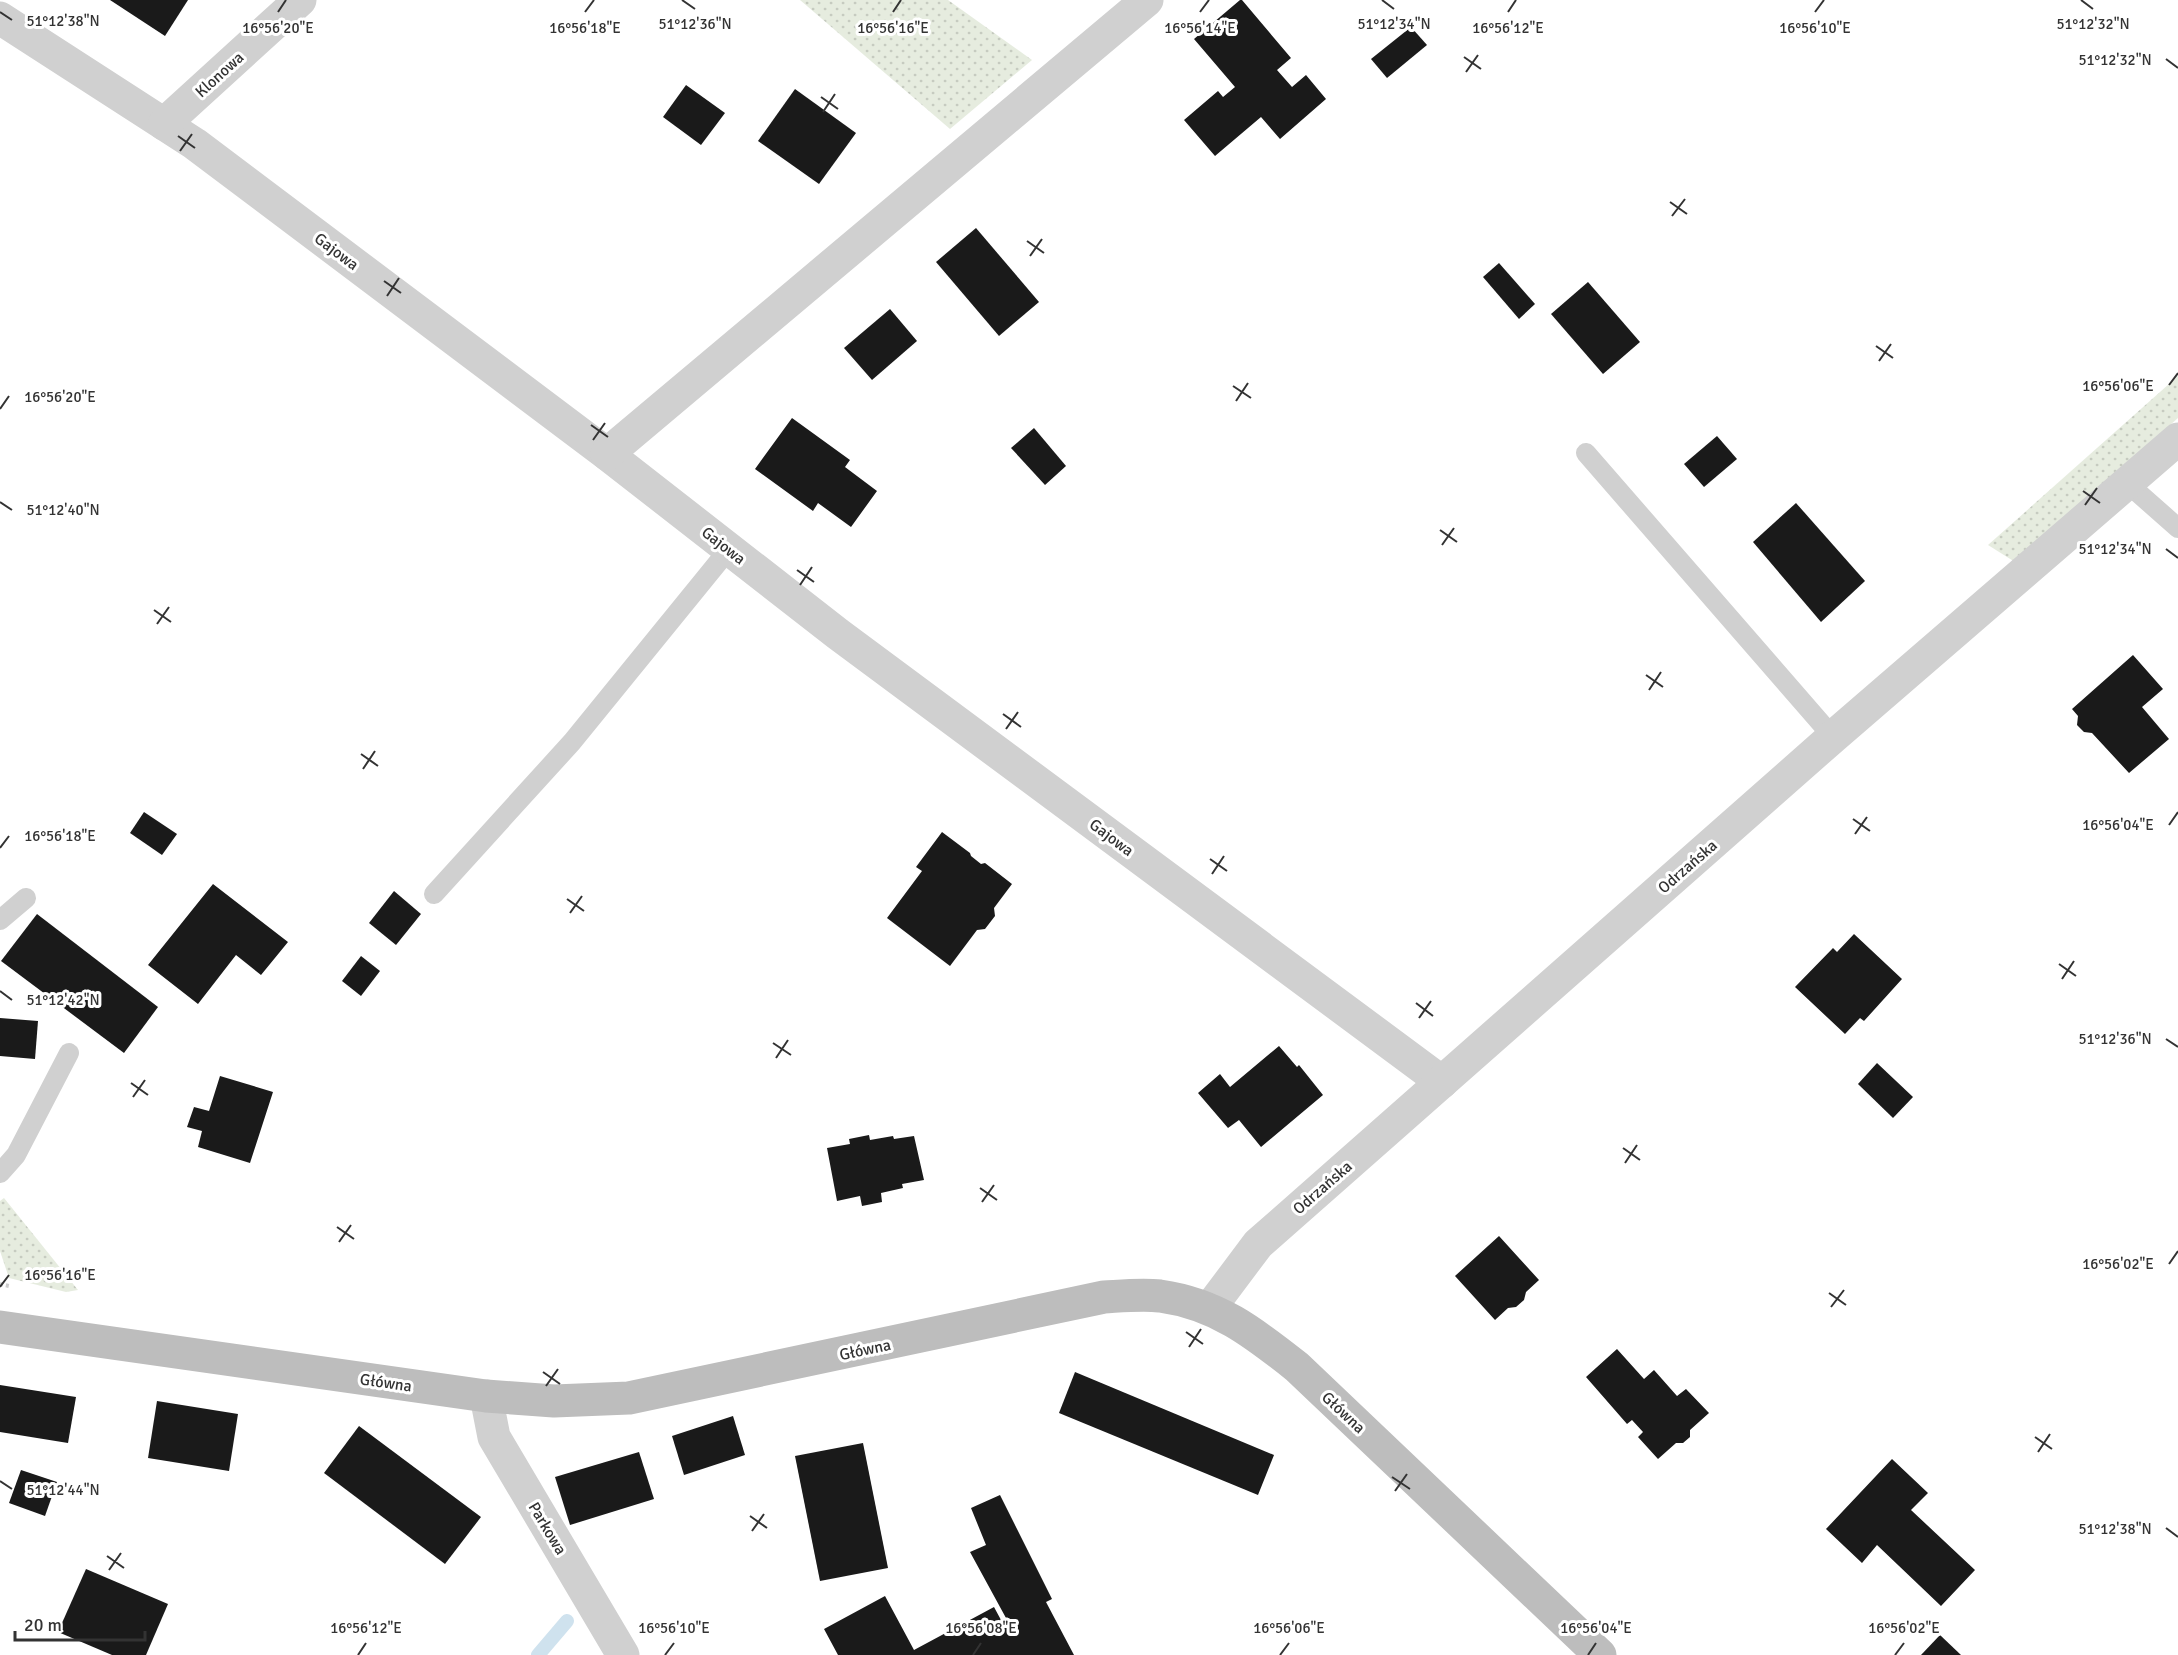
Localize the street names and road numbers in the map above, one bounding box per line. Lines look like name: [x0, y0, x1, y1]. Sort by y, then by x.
street label: Klonowa: [191, 48, 248, 102]
street label: Gajowa: [310, 229, 363, 275]
street label: Gajowa: [697, 522, 749, 569]
street label: Gajowa: [1085, 815, 1138, 861]
street label: Odrzańska: [1654, 836, 1721, 898]
street label: Odrzańska: [1289, 1157, 1356, 1219]
street label: Główna: [838, 1335, 893, 1365]
street label: Główna: [359, 1369, 413, 1397]
street label: Główna: [1317, 1388, 1369, 1438]
street label: Parkowa: [524, 1498, 571, 1559]

